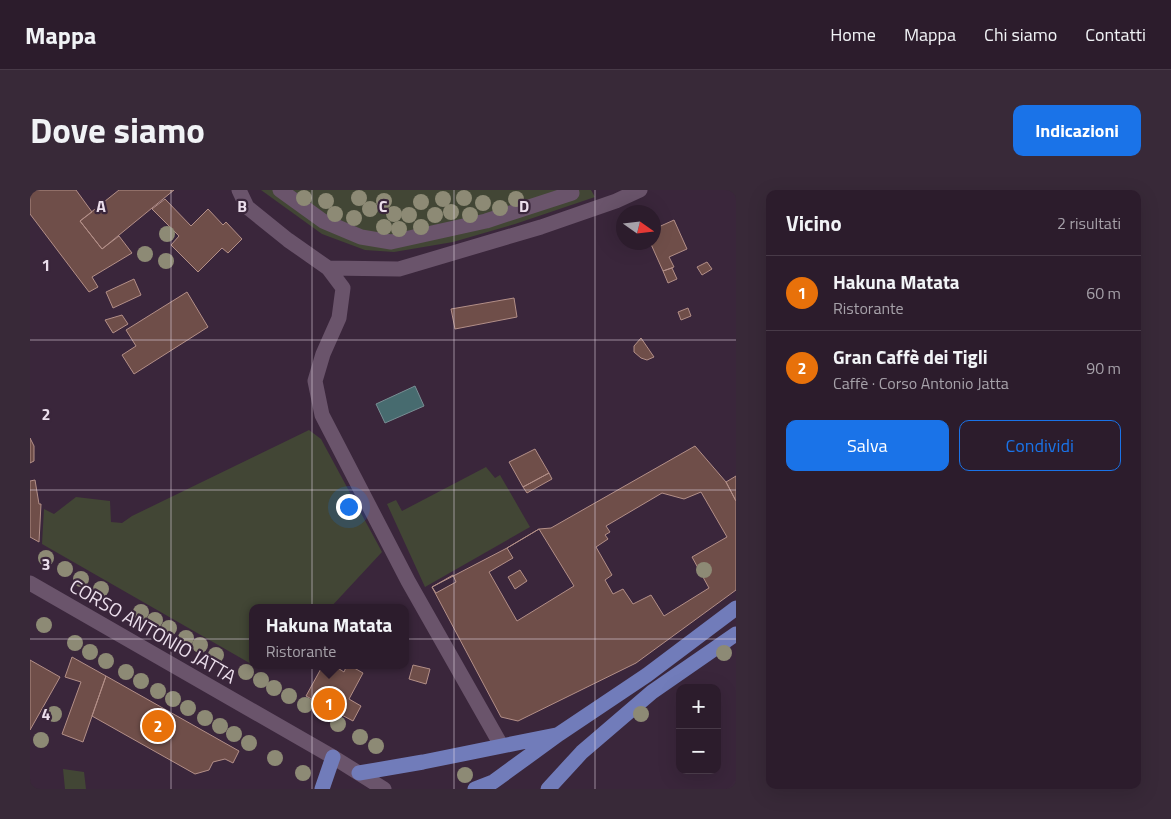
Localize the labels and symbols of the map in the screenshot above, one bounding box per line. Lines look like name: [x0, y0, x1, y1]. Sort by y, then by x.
text: A: [96, 194, 106, 218]
text: B: [237, 194, 247, 218]
text: C: [379, 194, 388, 218]
text: D: [519, 194, 529, 218]
north arrow: [616, 205, 661, 250]
text: 1: [42, 253, 50, 277]
text: 2: [42, 402, 50, 426]
your location: [336, 494, 362, 520]
text: 3: [42, 552, 50, 576]
street label: CORSO ANTONIO JATTA: [64, 571, 242, 690]
pin: 1: [313, 685, 345, 723]
text: 4: [42, 702, 51, 726]
pin: 2: [142, 707, 174, 745]

